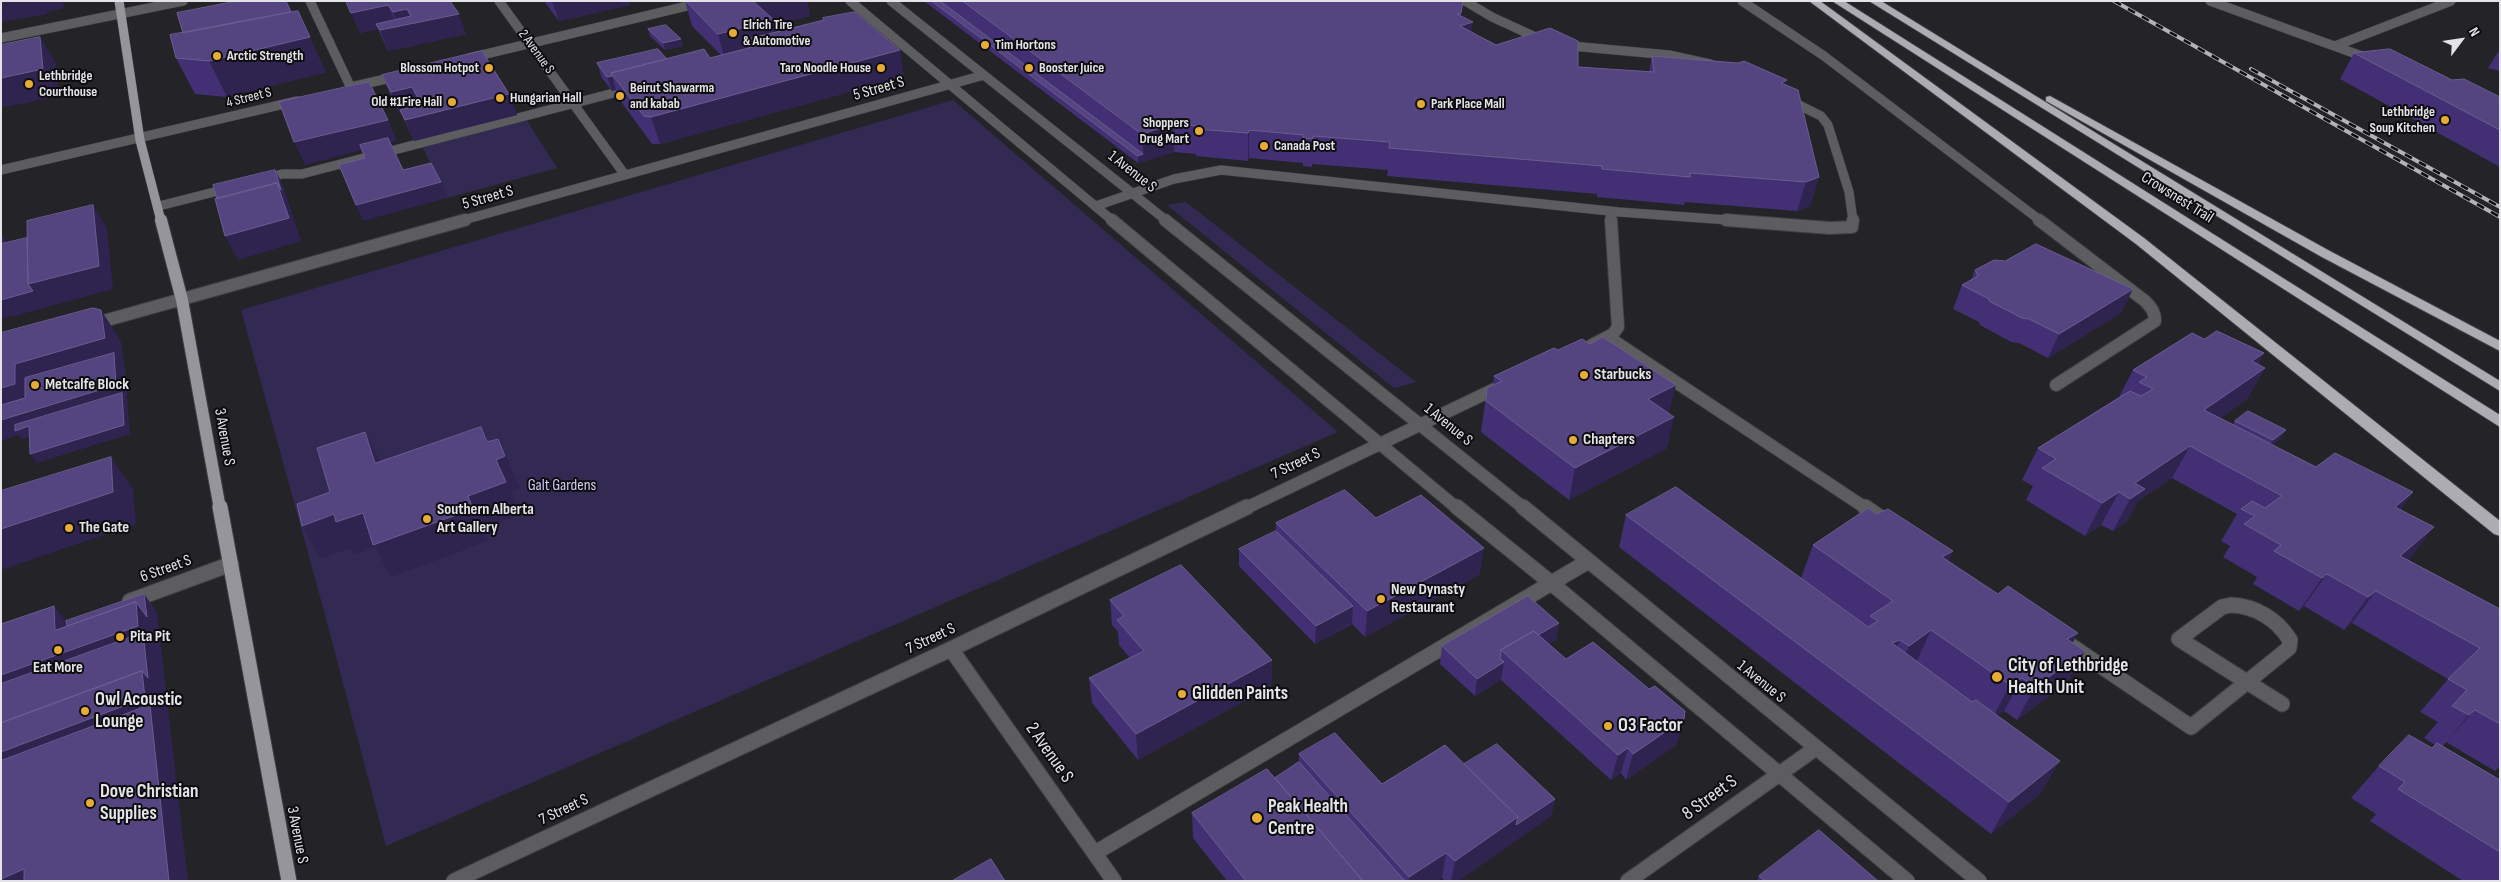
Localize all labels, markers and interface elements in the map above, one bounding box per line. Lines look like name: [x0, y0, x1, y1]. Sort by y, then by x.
north arrow: [2436, 15, 2486, 65]
place label: Elrich Tire & Automotive: [743, 17, 811, 49]
text: N: [2465, 24, 2483, 40]
street label: 2 Avenue S: [514, 27, 558, 77]
marker: Elrich Tire & Automotive: [727, 27, 739, 39]
place label: Tim Hortons: [995, 37, 1056, 53]
marker: Tim Hortons: [979, 39, 991, 51]
place label: Arctic Strength: [227, 48, 303, 64]
marker: Arctic Strength: [211, 50, 223, 62]
place label: Blossom Hotpot: [400, 60, 479, 76]
place label: Taro Noodle House: [780, 60, 871, 76]
place label: Booster Juice: [1039, 60, 1104, 76]
marker: Blossom Hotpot: [483, 62, 495, 74]
marker: Taro Noodle House: [875, 62, 887, 74]
marker: Booster Juice: [1023, 62, 1035, 74]
place label: Lethbridge Courthouse: [39, 68, 97, 100]
street label: 5 Street S: [851, 73, 907, 105]
marker: Lethbridge Courthouse: [23, 78, 35, 90]
place label: Beirut Shawarma and kabab: [630, 80, 714, 112]
street label: 4 Street S: [225, 84, 273, 112]
place label: Hungarian Hall: [510, 90, 581, 106]
marker: Beirut Shawarma and kabab: [614, 90, 626, 102]
marker: Hungarian Hall: [494, 92, 506, 104]
place label: Old #1Fire Hall: [371, 94, 442, 110]
marker: Old #1Fire Hall: [446, 96, 458, 108]
place label: Park Place Mall: [1431, 96, 1505, 112]
marker: Park Place Mall: [1415, 98, 1427, 110]
place label: Lethbridge Soup Kitchen: [2370, 104, 2435, 136]
marker: Lethbridge Soup Kitchen: [2439, 114, 2451, 126]
place label: Shoppers Drug Mart: [1139, 115, 1189, 148]
marker: Shoppers Drug Mart: [1193, 125, 1205, 137]
place label: Canada Post: [1274, 138, 1335, 154]
marker: Canada Post: [1258, 140, 1270, 152]
street label: 1 Avenue S: [1104, 147, 1160, 197]
street label: Crowsnest Trail: [2137, 168, 2217, 228]
street label: 5 Street S: [460, 182, 516, 214]
place label: Starbucks: [1594, 365, 1651, 385]
marker: Starbucks: [1578, 369, 1590, 381]
place label: Metcalfe Block: [45, 375, 129, 395]
marker: Metcalfe Block: [29, 379, 41, 391]
street label: 1 Avenue S: [1420, 400, 1476, 450]
street label: 3 Avenue S: [210, 407, 238, 467]
place label: Chapters: [1583, 430, 1635, 450]
marker: Chapters: [1567, 434, 1579, 446]
street label: 7 Street S: [1268, 444, 1324, 484]
park label: Galt Gardens: [528, 476, 596, 496]
place label: Southern Alberta Art Gallery: [437, 500, 534, 538]
marker: Southern Alberta Art Gallery: [421, 513, 433, 525]
place label: The Gate: [79, 518, 129, 538]
marker: The Gate: [63, 522, 75, 534]
street label: 6 Street S: [138, 551, 194, 587]
place label: New Dynasty Restaurant: [1391, 580, 1465, 618]
marker: New Dynasty Restaurant: [1375, 593, 1387, 605]
street label: 7 Street S: [903, 619, 959, 659]
place label: Pita Pit: [130, 627, 171, 647]
marker: Pita Pit: [114, 631, 126, 643]
marker: Eat More: [52, 644, 64, 656]
place label: City of Lethbridge Health Unit: [2008, 655, 2128, 699]
street label: 1 Avenue S: [1733, 657, 1789, 707]
place label: Eat More: [33, 658, 83, 678]
marker: City of Lethbridge Health Unit: [1990, 670, 2004, 684]
place label: Glidden Paints: [1192, 683, 1288, 705]
marker: Glidden Paints: [1176, 688, 1188, 700]
place label: Owl Acoustic Lounge: [95, 689, 182, 733]
marker: Owl Acoustic Lounge: [79, 705, 91, 717]
place label: O3 Factor: [1618, 715, 1683, 737]
street label: 2 Avenue S: [1020, 718, 1078, 788]
marker: O3 Factor: [1602, 720, 1614, 732]
street label: 8 Street S: [1678, 770, 1742, 826]
place label: Dove Christian Supplies: [100, 781, 198, 825]
street label: 7 Street S: [536, 790, 592, 830]
place label: Peak Health Centre: [1268, 796, 1348, 840]
marker: Dove Christian Supplies: [84, 797, 96, 809]
street label: 3 Avenue S: [282, 805, 312, 865]
marker: Peak Health Centre: [1250, 811, 1264, 825]

